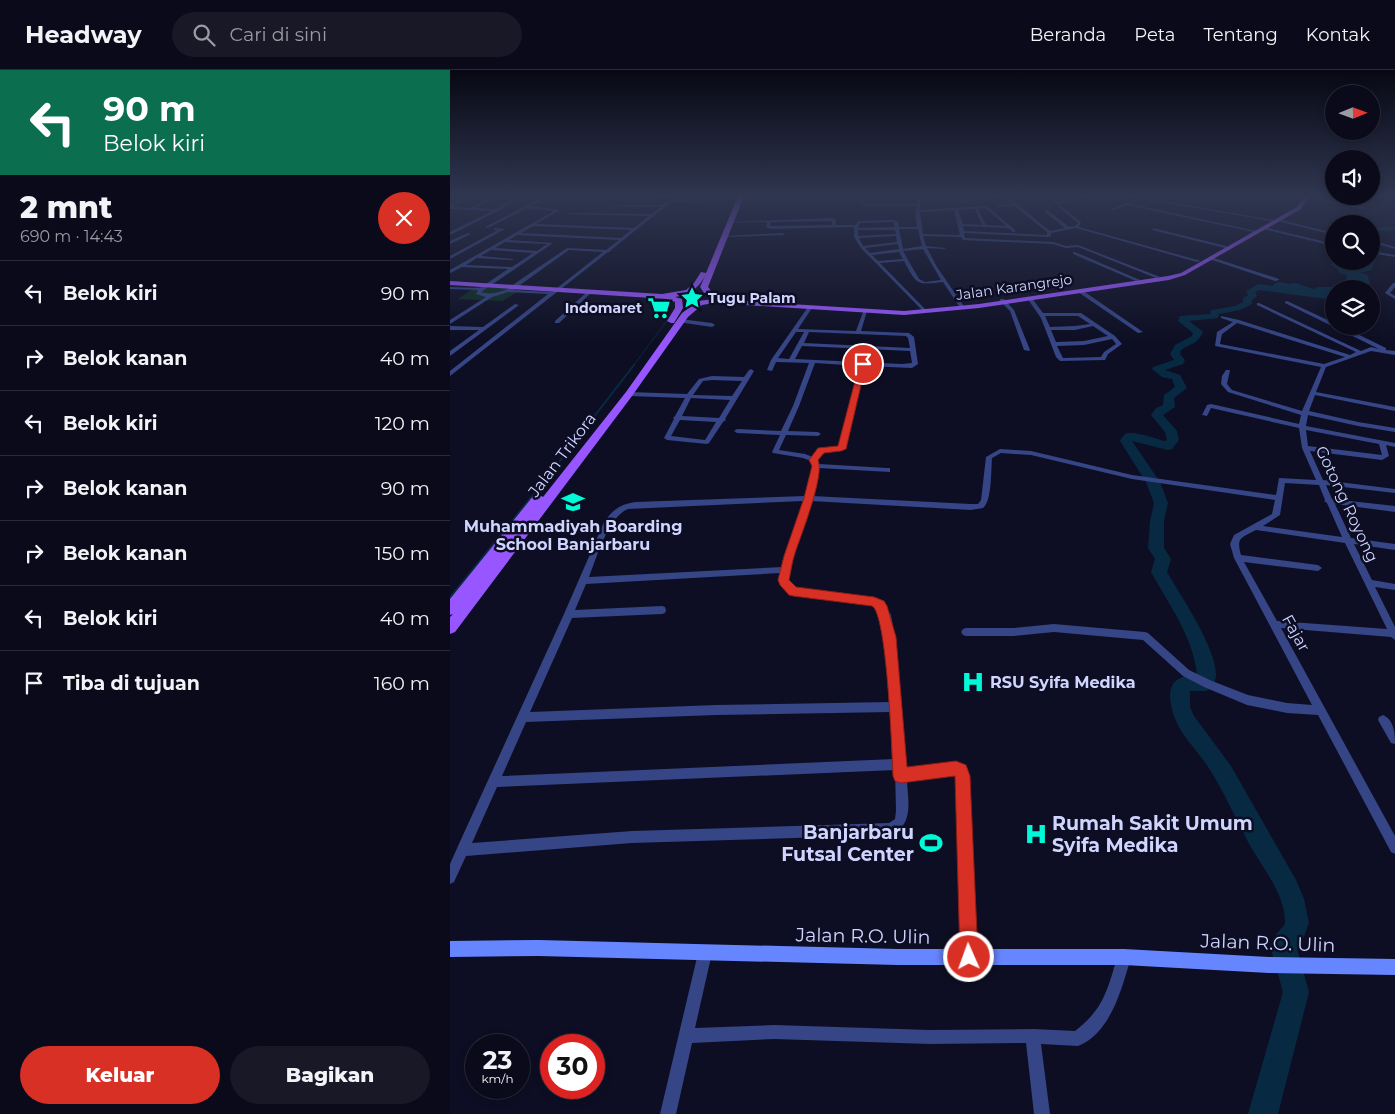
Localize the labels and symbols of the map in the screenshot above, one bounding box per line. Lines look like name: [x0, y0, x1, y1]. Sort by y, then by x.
north arrow: [1325, 85, 1380, 140]
street label: Jalan Karangrejo: [954, 270, 1074, 304]
place icon: Tugu Palam: [679, 285, 705, 311]
place label: Tugu Palam: [708, 289, 796, 307]
supermarket icon: Indomaret: [646, 295, 672, 321]
place label: Indomaret: [565, 299, 642, 317]
pin: [842, 343, 884, 385]
street label: Jalan Trikora: [524, 409, 600, 502]
street label: Gotong Royong: [1312, 443, 1382, 565]
school or university icon: Muhammadiyah Boarding School Banjarbaru: [560, 489, 586, 515]
place label: Muhammadiyah Boarding School Banjarbaru: [464, 517, 682, 554]
street label: Fajar: [1278, 611, 1314, 655]
hospital icon: RSU Syifa Medika: [960, 669, 986, 695]
place label: RSU Syifa Medika: [990, 673, 1136, 692]
place label: Rumah Sakit Umum Syifa Medika: [1052, 812, 1253, 857]
place label: Banjarbaru Futsal Center: [781, 821, 914, 866]
hospital icon: Rumah Sakit Umum Syifa Medika: [1023, 821, 1049, 847]
sports icon: Banjarbaru Futsal Center: [918, 830, 944, 856]
street label: Jalan R.O. Ulin: [794, 923, 931, 949]
street label: Jalan R.O. Ulin: [1199, 929, 1336, 957]
position arrow: [942, 930, 994, 982]
speed limit sign: 30: [540, 1034, 605, 1099]

